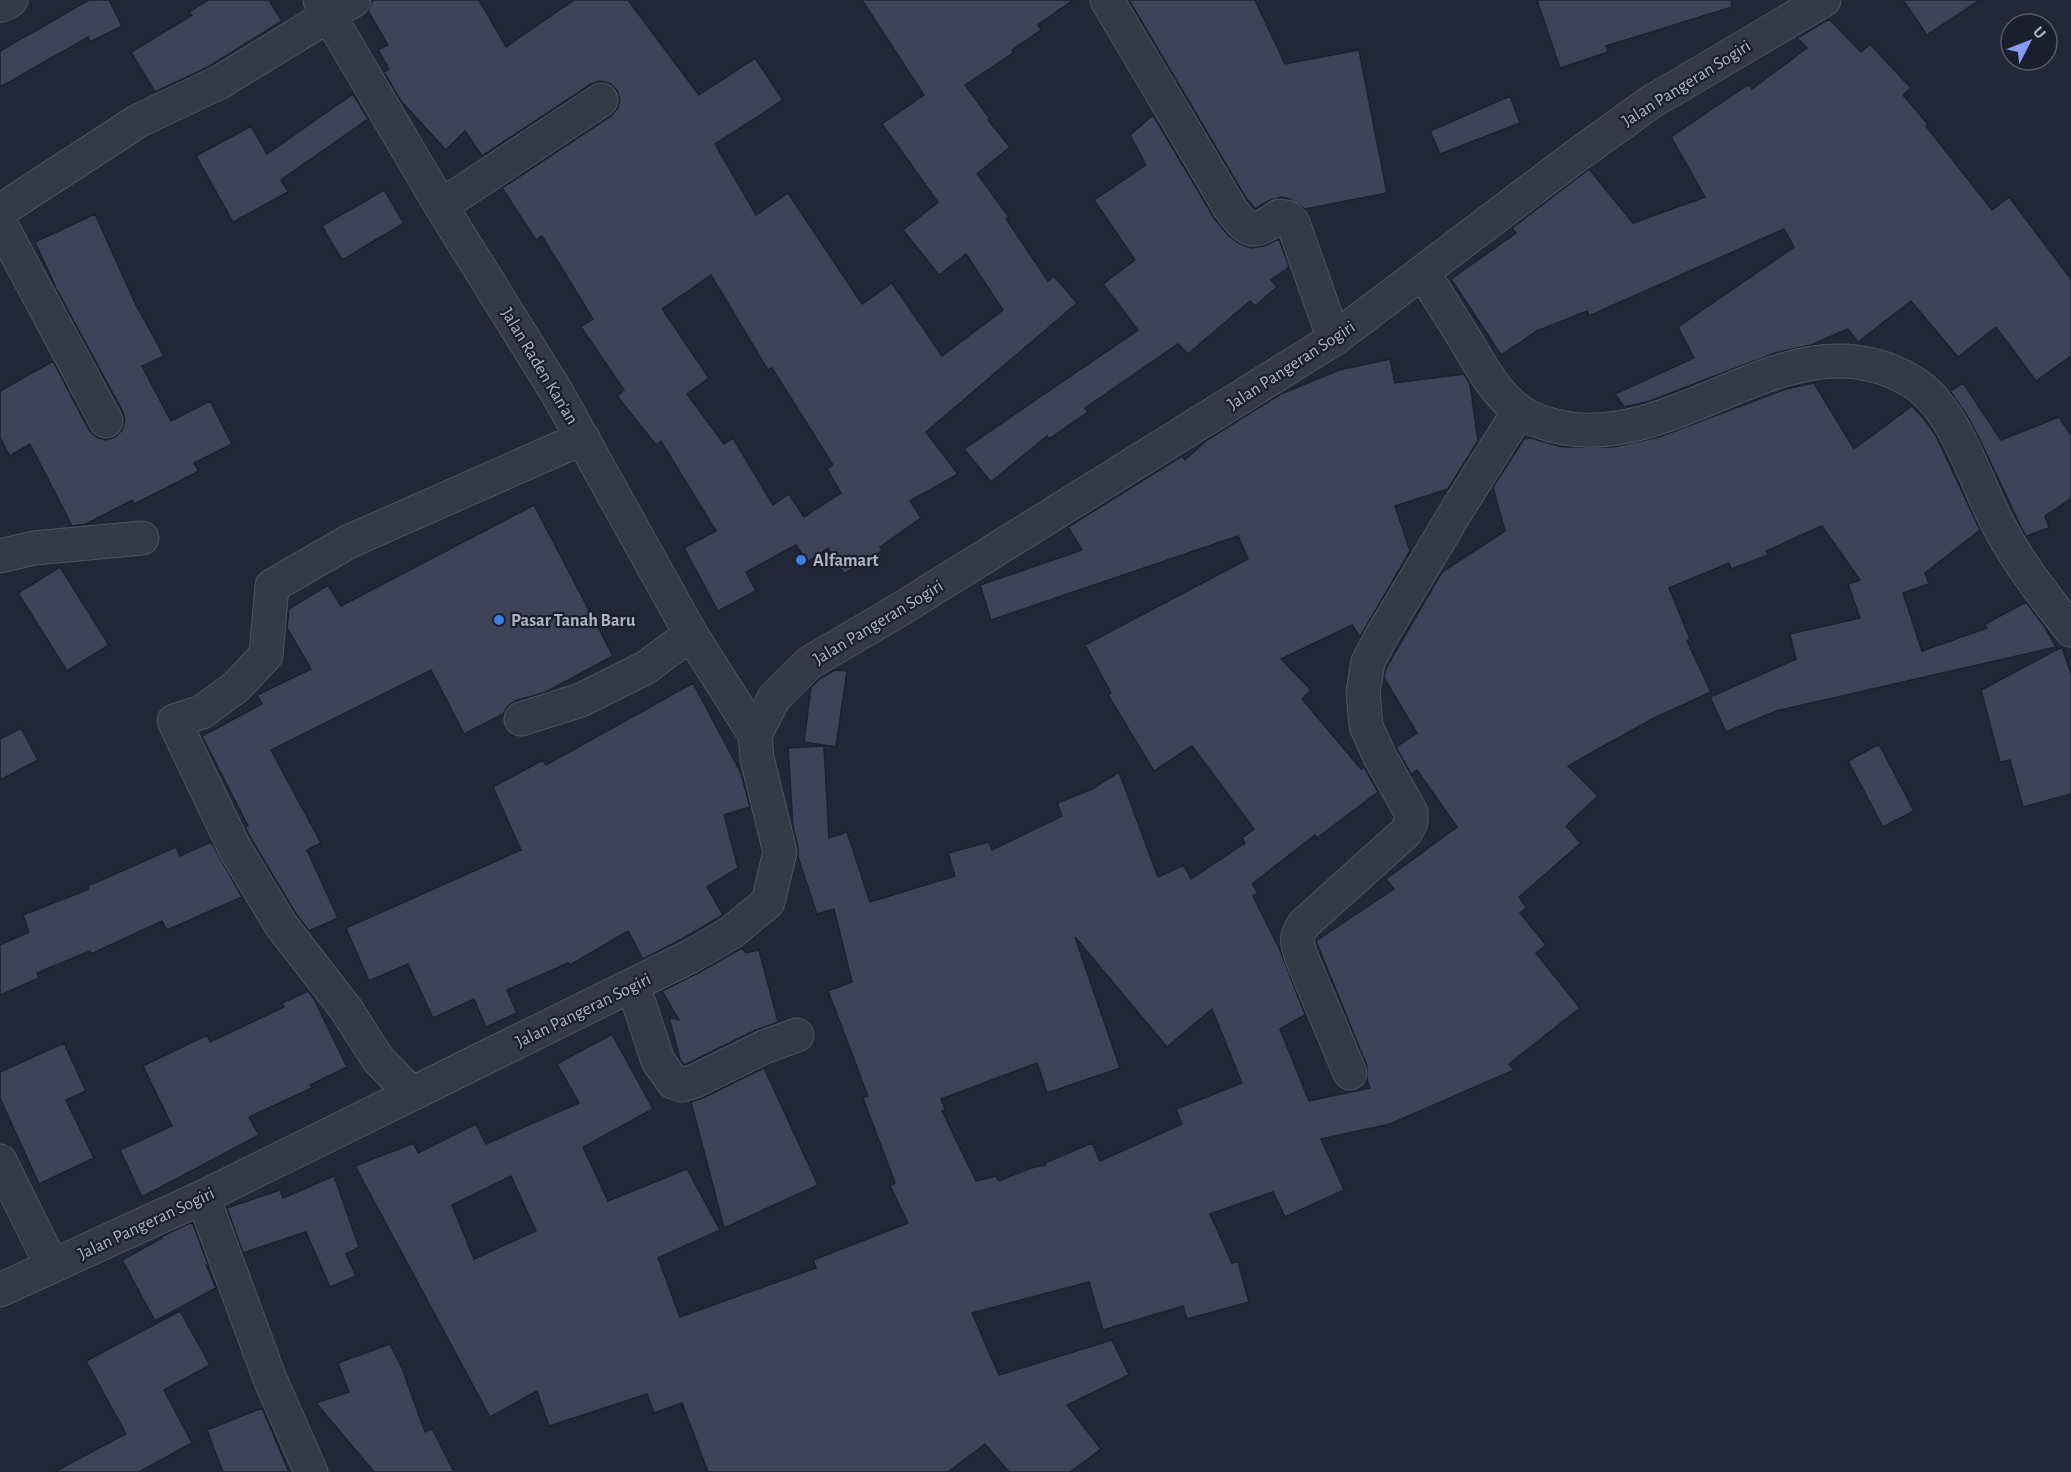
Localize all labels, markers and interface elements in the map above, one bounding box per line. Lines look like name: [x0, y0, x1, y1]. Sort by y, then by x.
north arrow: [1999, 12, 2059, 72]
text: U: [2030, 23, 2049, 42]
street label: Jalan Pangeran Sogiri: [1619, 37, 1754, 131]
street label: Jalan Raden Kan'an: [497, 305, 581, 428]
street label: Jalan Pangeran Sogiri: [1225, 318, 1359, 414]
place label: Alfamart: [813, 552, 879, 570]
marker: Alfamart: [794, 553, 808, 567]
street label: Jalan Pangeran Sogiri: [810, 577, 947, 669]
place label: Pasar Tanah Baru: [511, 612, 636, 630]
marker: Pasar Tanah Baru: [492, 613, 506, 627]
street label: Jalan Pangeran Sogiri: [513, 970, 654, 1051]
street label: Jalan Pangeran Sogiri: [76, 1184, 217, 1263]

